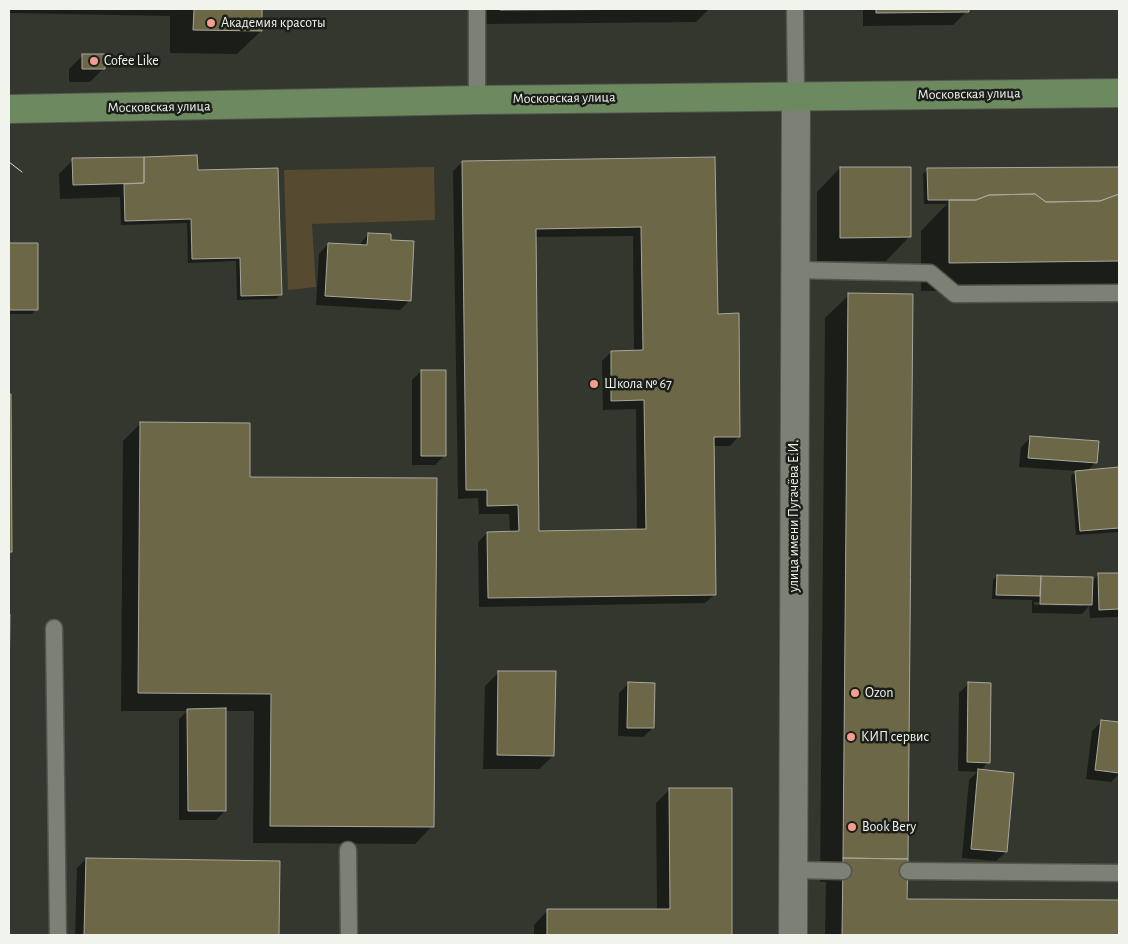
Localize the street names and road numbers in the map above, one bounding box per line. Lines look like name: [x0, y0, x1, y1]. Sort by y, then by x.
street label: Московская улица: [917, 85, 1021, 103]
street label: Московская улица: [512, 89, 616, 107]
street label: Московская улица: [107, 98, 211, 116]
street label: улица имени Пугачёва Е.И.: [786, 440, 802, 592]

